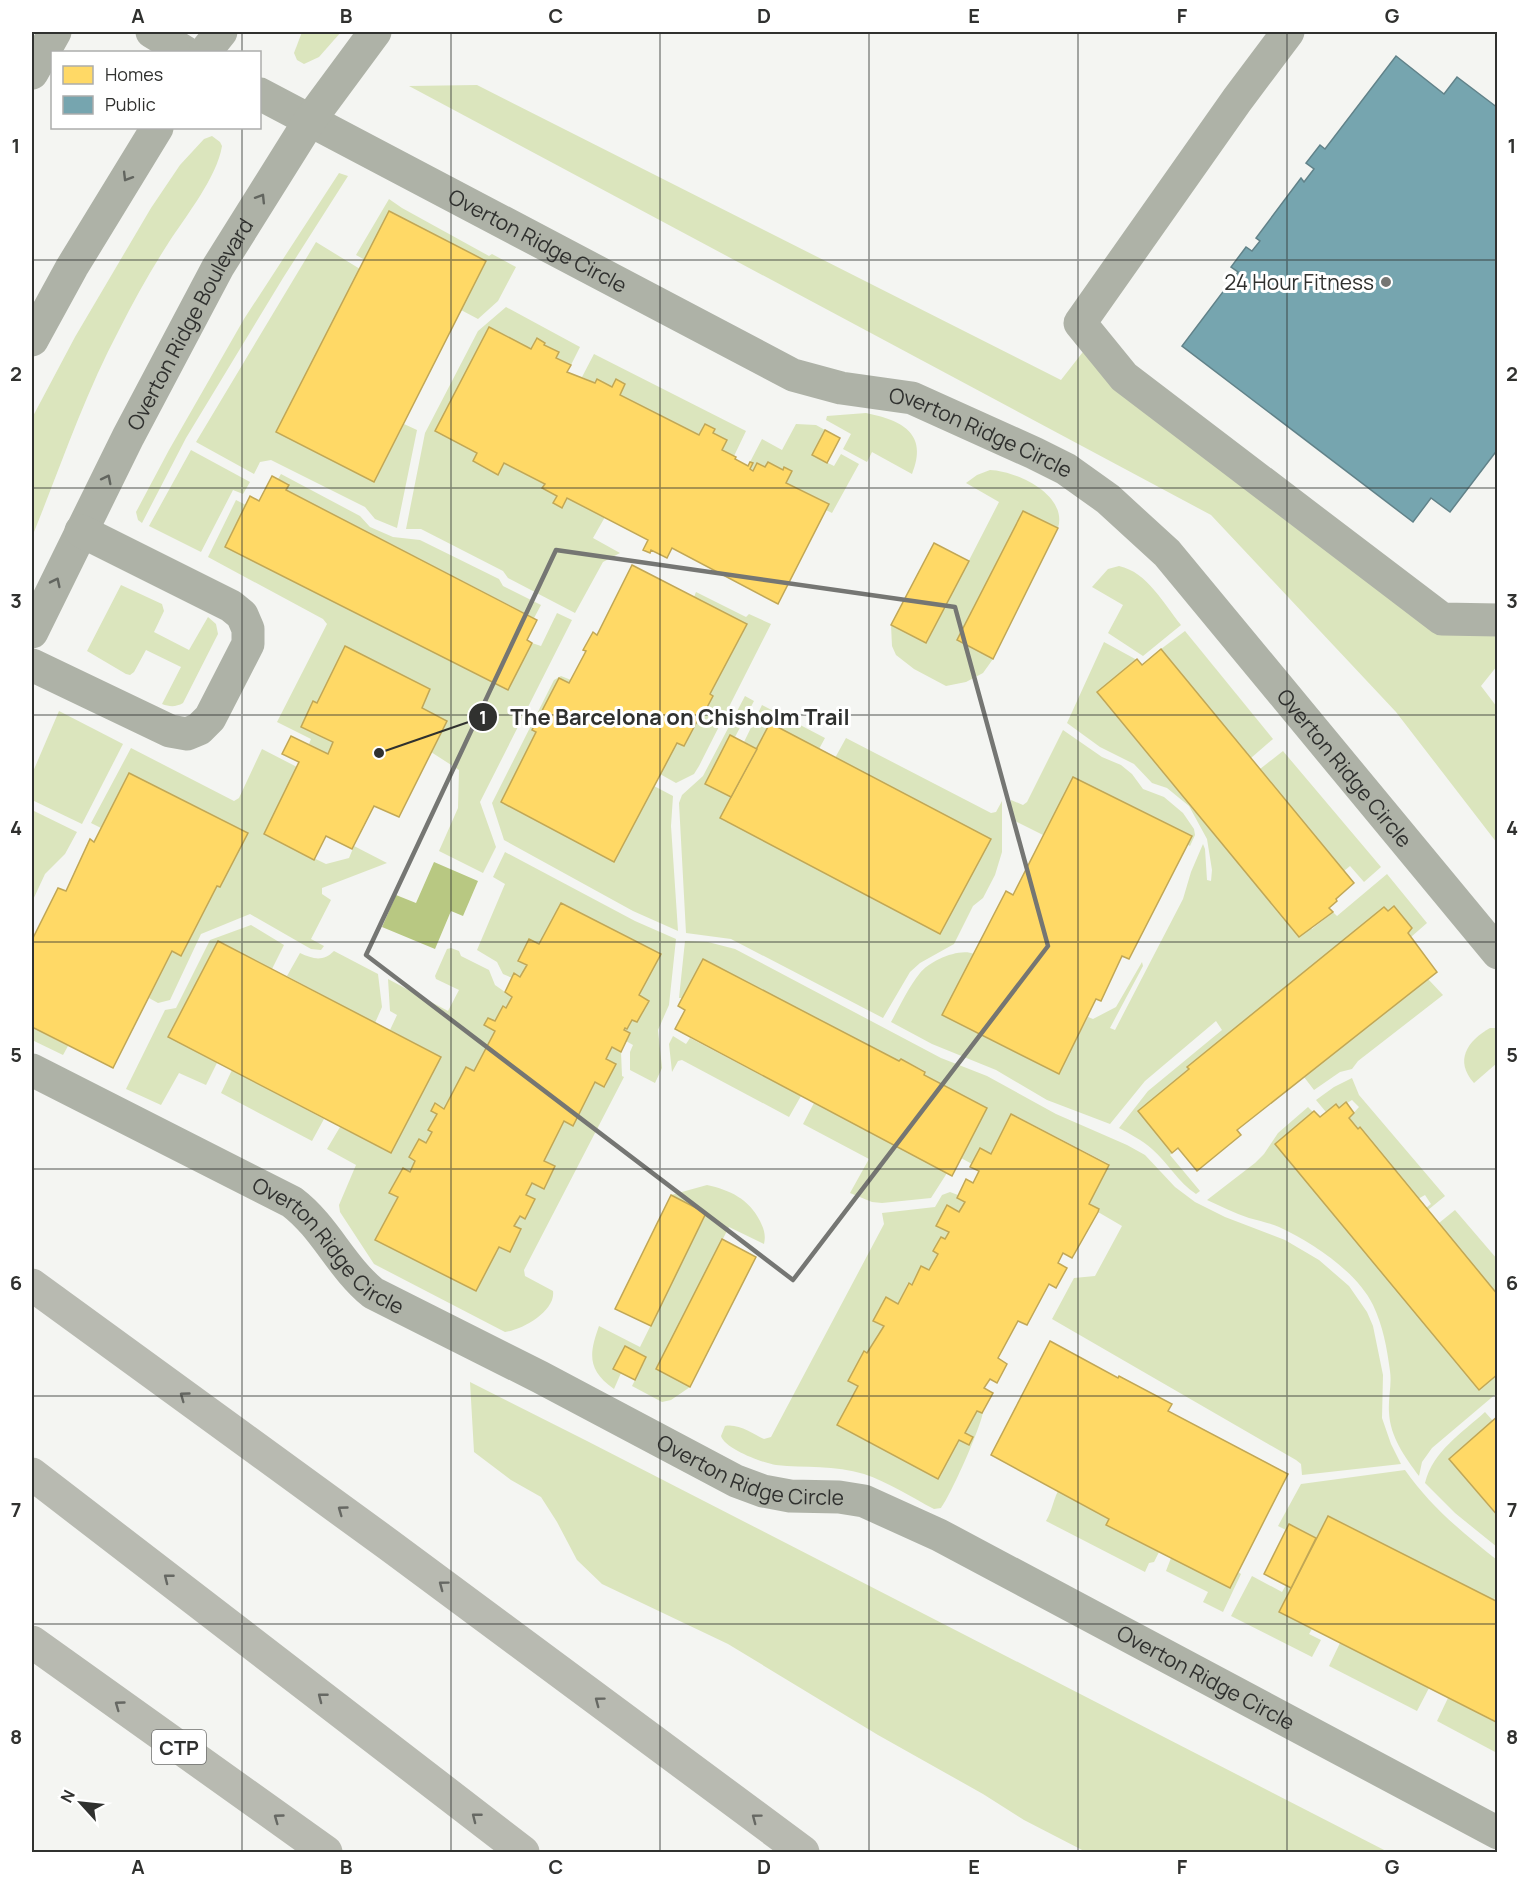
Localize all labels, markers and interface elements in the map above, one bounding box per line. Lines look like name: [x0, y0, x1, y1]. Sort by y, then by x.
text: A: [131, 2, 145, 29]
text: B: [340, 2, 353, 29]
text: C: [549, 2, 563, 29]
text: D: [757, 2, 771, 29]
text: E: [968, 2, 980, 29]
text: F: [1177, 2, 1188, 29]
text: G: [1385, 2, 1400, 29]
legend: [51, 51, 261, 129]
text: Homes: [105, 62, 163, 86]
text: Public: [105, 92, 156, 116]
text: 1: [12, 132, 20, 159]
text: 1: [1508, 132, 1516, 159]
one-way arrow: [122, 171, 134, 181]
street label: Overton Ridge Circle: [444, 182, 632, 299]
one-way arrow: [254, 194, 266, 204]
street label: Overton Ridge Boulevard: [120, 213, 259, 435]
place label: 24 Hour Fitness: [1224, 268, 1374, 296]
marker: 24 Hour Fitness: [1379, 275, 1393, 289]
text: 2: [10, 360, 22, 387]
text: 2: [1506, 360, 1518, 387]
street label: Overton Ridge Circle: [887, 381, 1077, 484]
one-way arrow: [99, 475, 111, 486]
one-way arrow: [48, 577, 60, 588]
text: 3: [10, 587, 22, 614]
text: 3: [1506, 587, 1518, 614]
street label: Overton Ridge Circle: [1271, 683, 1419, 853]
callout: The Barcelona on Chisholm Trail: [468, 697, 862, 737]
text: The Barcelona on Chisholm Trail: [510, 702, 850, 732]
text: 1: [479, 705, 487, 729]
text: 4: [10, 814, 22, 841]
text: 4: [1506, 814, 1518, 841]
text: 5: [10, 1041, 22, 1068]
text: 5: [1506, 1041, 1518, 1068]
street label: Overton Ridge Circle: [248, 1170, 409, 1320]
text: 6: [10, 1269, 22, 1296]
text: 6: [1506, 1269, 1518, 1296]
one-way arrow: [180, 1392, 191, 1403]
street label: Overton Ridge Circle: [652, 1428, 844, 1511]
text: 7: [11, 1496, 21, 1523]
text: 7: [1507, 1496, 1517, 1523]
one-way arrow: [337, 1506, 348, 1517]
one-way arrow: [163, 1574, 174, 1585]
one-way arrow: [439, 1581, 450, 1592]
street label: Overton Ridge Circle: [1112, 1618, 1300, 1736]
one-way arrow: [318, 1694, 329, 1705]
one-way arrow: [595, 1697, 606, 1708]
one-way arrow: [115, 1701, 126, 1712]
text: 8: [10, 1723, 22, 1750]
text: 8: [1506, 1723, 1518, 1750]
road number: CTP: [152, 1730, 206, 1764]
north arrow: [51, 1773, 111, 1833]
text: N: [55, 1786, 80, 1806]
one-way arrow: [472, 1813, 483, 1824]
one-way arrow: [752, 1814, 763, 1825]
one-way arrow: [274, 1815, 285, 1826]
text: A: [131, 1853, 145, 1880]
text: B: [340, 1853, 353, 1880]
text: C: [549, 1853, 563, 1880]
text: D: [757, 1853, 771, 1880]
text: E: [968, 1853, 980, 1880]
text: F: [1177, 1853, 1188, 1880]
text: G: [1385, 1853, 1400, 1880]

